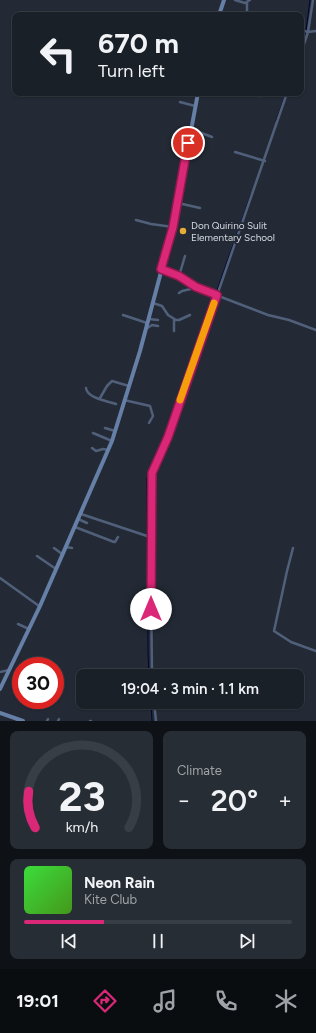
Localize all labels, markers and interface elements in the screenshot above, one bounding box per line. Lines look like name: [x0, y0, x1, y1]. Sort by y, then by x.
text: 670 m: [98, 26, 179, 60]
icon: left: [32, 28, 84, 80]
text: Turn left: [98, 60, 165, 82]
pin: [171, 126, 205, 160]
icon: arrive: [177, 132, 199, 154]
place label: Don Quirino Sulit Elementary School: [191, 219, 275, 244]
marker: Don Quirino Sulit Elementary School: [178, 226, 188, 236]
position arrow: [130, 588, 172, 630]
speed limit sign: 30: [12, 657, 64, 709]
text: 19:04 · 3 min · 1.1 km: [121, 680, 259, 698]
text: Climate: [177, 763, 222, 778]
text: 23: [58, 771, 105, 821]
text: 20°: [211, 782, 258, 819]
text: −: [177, 787, 191, 814]
text: +: [278, 787, 292, 814]
text: km/h: [65, 818, 98, 836]
text: Neon Rain: [84, 874, 155, 892]
text: Kite Club: [84, 892, 137, 907]
icon: previous: [58, 930, 80, 952]
icon: pause: [147, 930, 169, 952]
icon: next: [236, 930, 258, 952]
icon: directions: [91, 987, 119, 1015]
icon: music: [151, 987, 179, 1015]
icon: phone: [212, 987, 240, 1015]
icon: climate: [272, 987, 300, 1015]
text: 19:01: [16, 990, 59, 1012]

